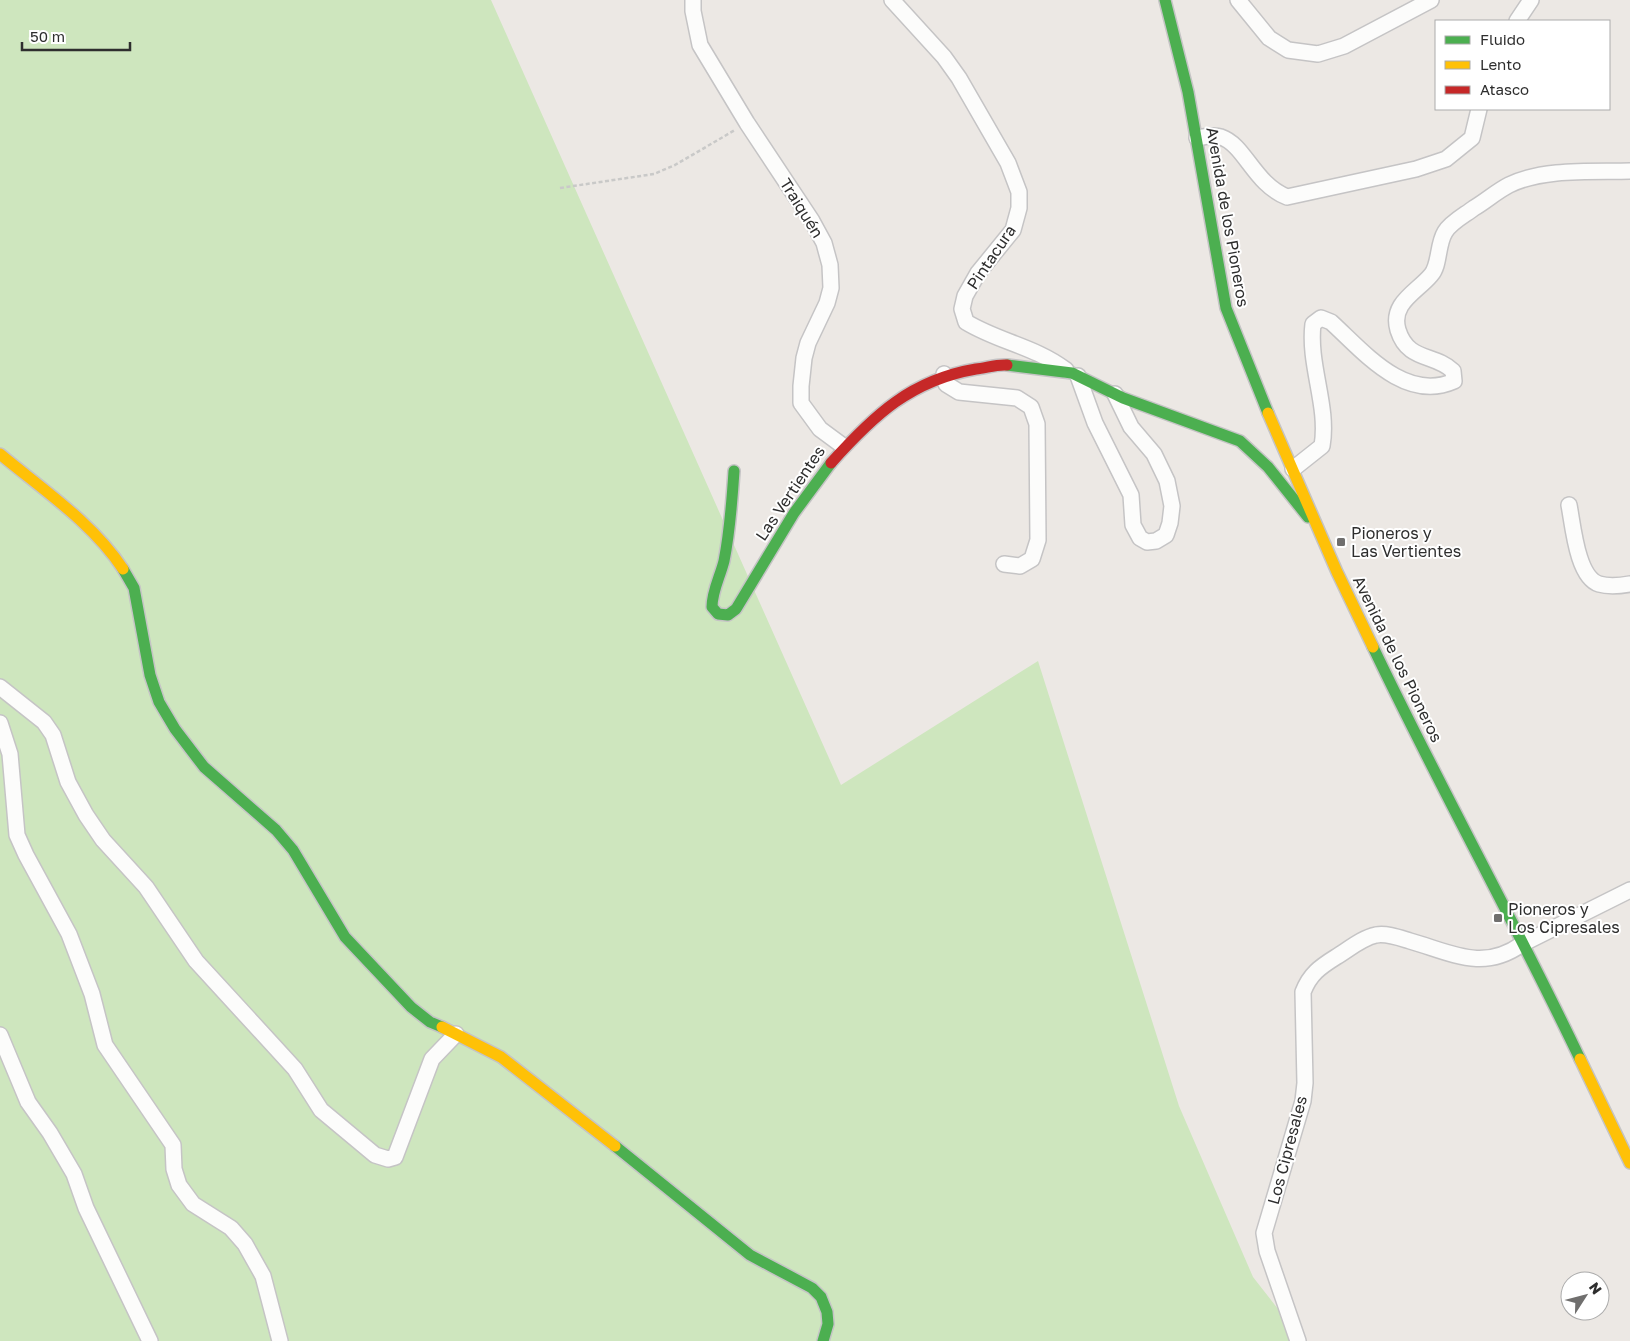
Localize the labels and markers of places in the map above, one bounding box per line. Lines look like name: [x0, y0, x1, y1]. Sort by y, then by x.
place label: Pioneros y Las Vertientes: [1351, 523, 1461, 561]
marker: Pioneros y Las Vertientes: [1335, 536, 1347, 548]
place label: Pioneros y Los Cipresales: [1508, 899, 1620, 937]
marker: Pioneros y Los Cipresales: [1492, 912, 1504, 924]

